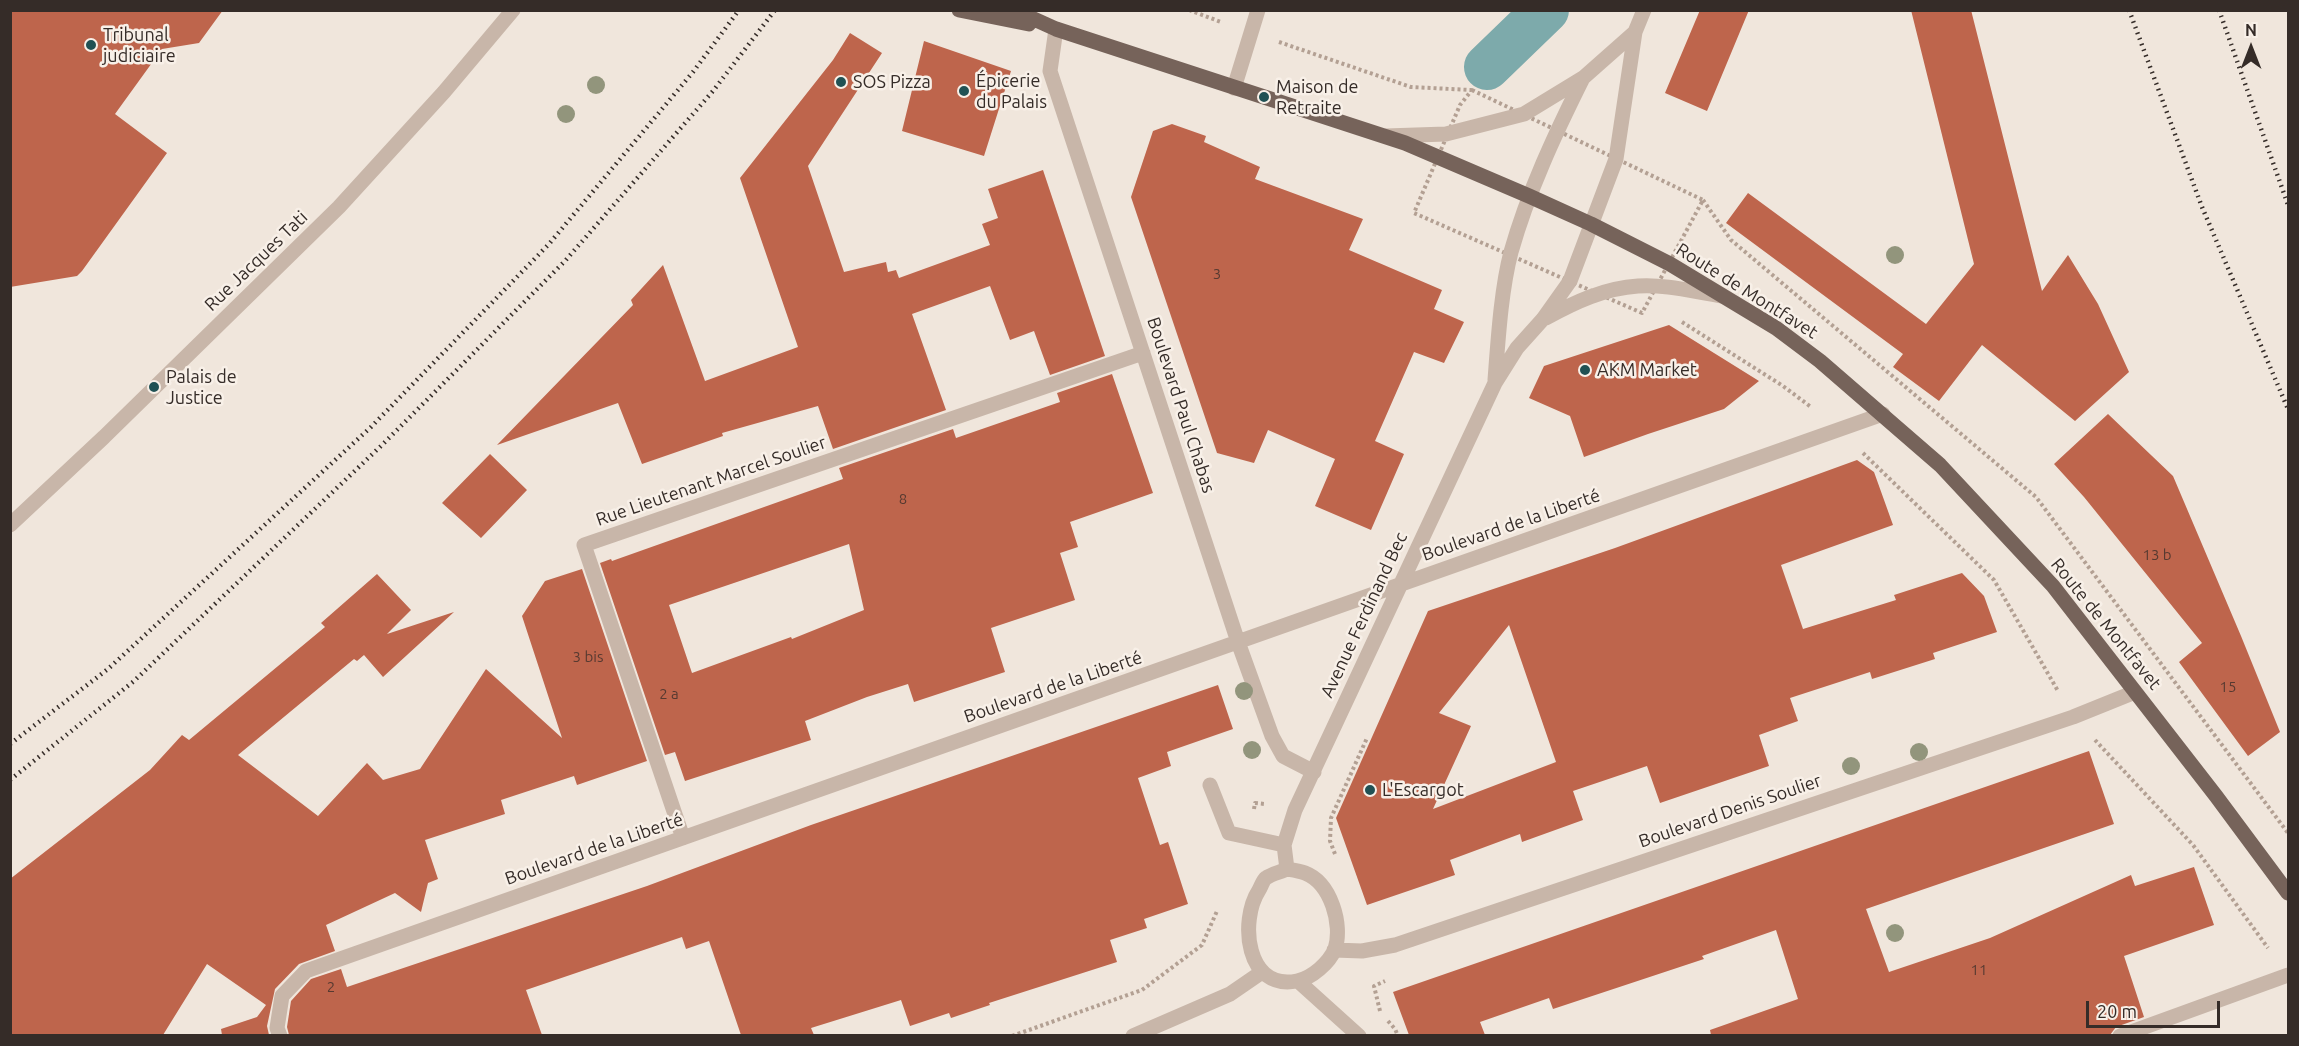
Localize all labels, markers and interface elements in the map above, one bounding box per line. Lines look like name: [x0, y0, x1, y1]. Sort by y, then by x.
north arrow: [2221, 18, 2281, 78]
text: N: [2245, 21, 2257, 39]
place label: Tribunal judiciaire: [103, 24, 176, 66]
marker: Tribunal judiciaire: [84, 38, 98, 52]
place label: Épicerie du Palais: [976, 70, 1047, 112]
place label: SOS Pizza: [853, 71, 931, 93]
marker: SOS Pizza: [834, 75, 848, 89]
place label: Maison de Retraite: [1276, 76, 1358, 118]
marker: Épicerie du Palais: [957, 84, 971, 98]
marker: Maison de Retraite: [1257, 90, 1271, 104]
street label: Rue Jacques Tati: [200, 206, 312, 316]
street label: Route de Montfavet: [1672, 239, 1822, 343]
house number: 3: [1213, 265, 1221, 283]
street label: Boulevard Paul Chabas: [1142, 314, 1220, 496]
place label: AKM Market: [1597, 359, 1697, 381]
marker: AKM Market: [1578, 363, 1592, 377]
place label: Palais de Justice: [166, 366, 237, 409]
marker: Palais de Justice: [147, 380, 161, 394]
street label: Rue Lieutenant Marcel Soulier: [593, 431, 829, 531]
street label: Boulevard de la Liberté: [1419, 484, 1603, 566]
house number: 8: [899, 490, 907, 508]
street label: Avenue Ferdinand Bec: [1316, 529, 1412, 701]
house number: 13 b: [2142, 546, 2172, 564]
street label: Route de Montfavet: [2046, 554, 2166, 694]
street label: Boulevard de la Liberté: [961, 646, 1145, 728]
house number: 3 bis: [573, 648, 603, 666]
house number: 15: [2220, 678, 2236, 696]
house number: 2 a: [659, 685, 679, 703]
street label: Boulevard Denis Soulier: [1636, 770, 1824, 852]
place label: L'Escargot: [1382, 779, 1464, 801]
marker: L'Escargot: [1363, 783, 1377, 797]
street label: Boulevard de la Liberté: [502, 808, 686, 890]
house number: 11: [1971, 961, 1987, 979]
house number: 2: [327, 978, 335, 996]
scale bar: [2089, 989, 2222, 1027]
text: 20 m: [2097, 1001, 2137, 1021]

